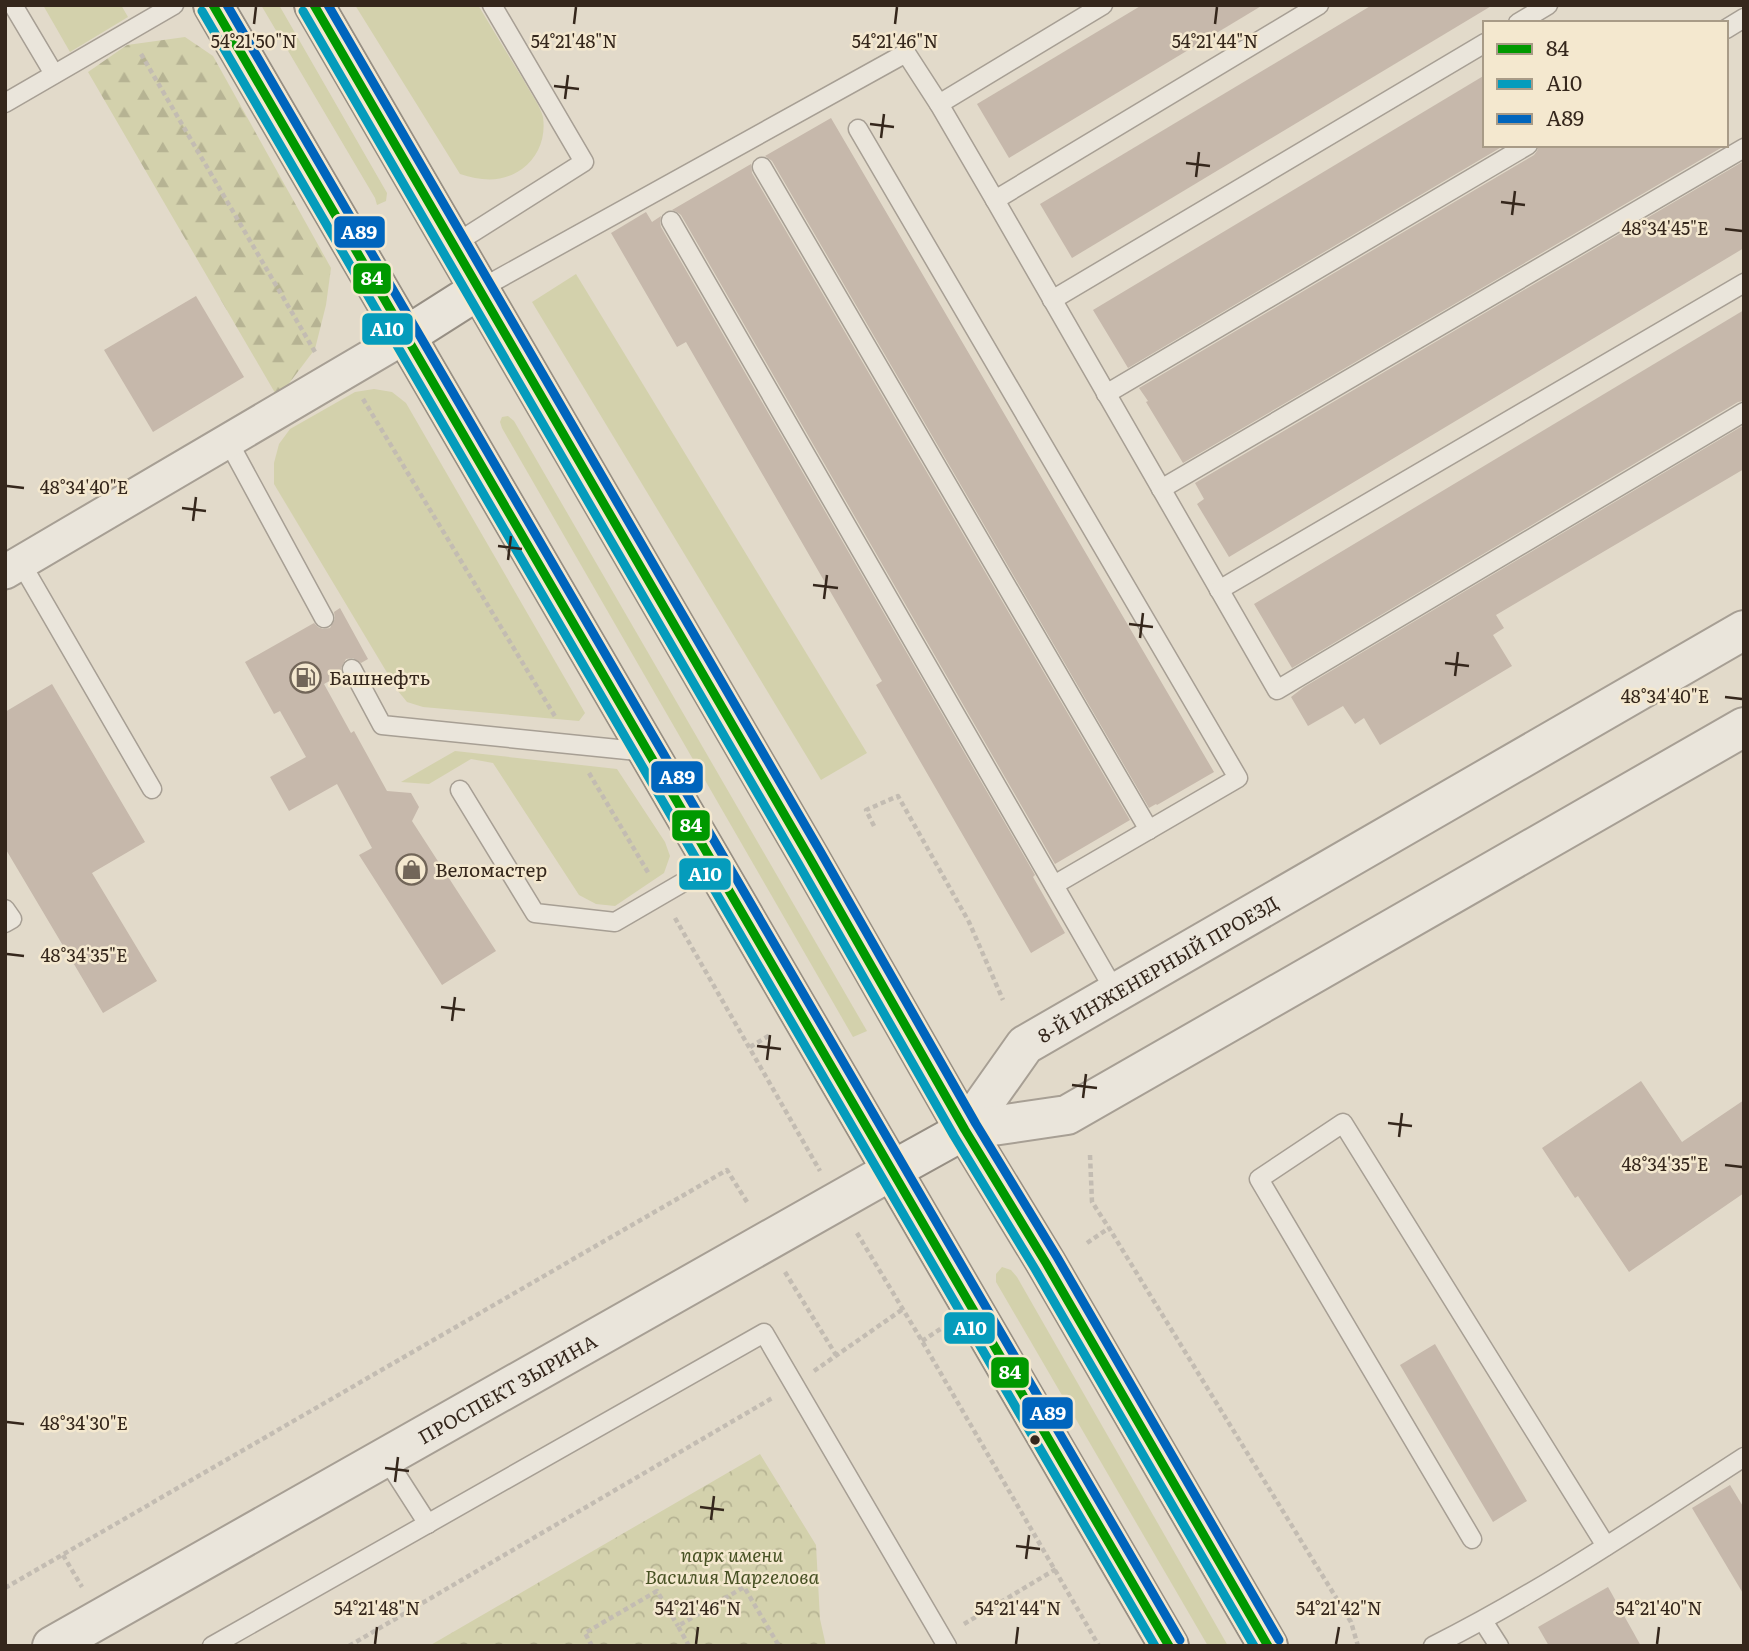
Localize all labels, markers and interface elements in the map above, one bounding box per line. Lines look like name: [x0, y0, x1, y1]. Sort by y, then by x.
legend: [1483, 21, 1728, 147]
text: 54°21'50"N: [211, 27, 297, 54]
text: 54°21'48"N: [531, 27, 617, 54]
text: 54°21'46"N: [852, 27, 938, 54]
text: 54°21'44"N: [1172, 27, 1258, 54]
text: 84: [1546, 31, 1570, 62]
text: А10: [1546, 66, 1582, 97]
text: А89: [1546, 101, 1584, 132]
text: 48°34'45"E: [1621, 214, 1709, 241]
line badge: А89: [333, 215, 386, 249]
text: А89: [341, 217, 377, 245]
line badge: 84: [352, 262, 392, 295]
text: 84: [361, 263, 384, 291]
line badge: А10: [361, 312, 414, 346]
text: А10: [370, 314, 404, 342]
text: 48°34'40"E: [40, 473, 128, 500]
fuel station icon: Башнефть: [289, 660, 323, 694]
place label: Башнефть: [329, 663, 430, 691]
text: 48°34'40"E: [1621, 682, 1709, 709]
line badge: А89: [650, 760, 704, 794]
text: А89: [659, 762, 695, 790]
line badge: 84: [671, 809, 711, 842]
text: 84: [680, 810, 703, 838]
shop icon: Веломастер: [395, 852, 429, 886]
place label: Веломастер: [435, 855, 547, 883]
line badge: А10: [678, 857, 732, 891]
text: А10: [688, 859, 722, 887]
street label: 8-Й ИНЖЕНЕРНЫЙ ПРОЕЗД: [1032, 888, 1283, 1049]
text: 48°34'35"E: [41, 941, 127, 968]
text: 48°34'35"E: [1622, 1150, 1708, 1177]
line badge: А10: [943, 1311, 996, 1345]
text: А10: [953, 1313, 987, 1341]
street label: ПРОСПЕКТ ЗЫРИНА: [413, 1326, 602, 1450]
line badge: 84: [990, 1356, 1030, 1389]
text: 84: [999, 1357, 1022, 1385]
line badge: А89: [1021, 1396, 1074, 1430]
text: А89: [1030, 1398, 1066, 1426]
text: 48°34'30"E: [40, 1409, 128, 1436]
unlabelled marker: [1028, 1433, 1042, 1447]
park label: парк имени Василия Маргелова: [645, 1540, 819, 1590]
text: 54°21'48"N: [334, 1594, 420, 1621]
text: 54°21'46"N: [655, 1594, 741, 1621]
text: 54°21'44"N: [975, 1594, 1061, 1621]
text: 54°21'42"N: [1296, 1594, 1382, 1621]
text: 54°21'40"N: [1615, 1594, 1703, 1621]

